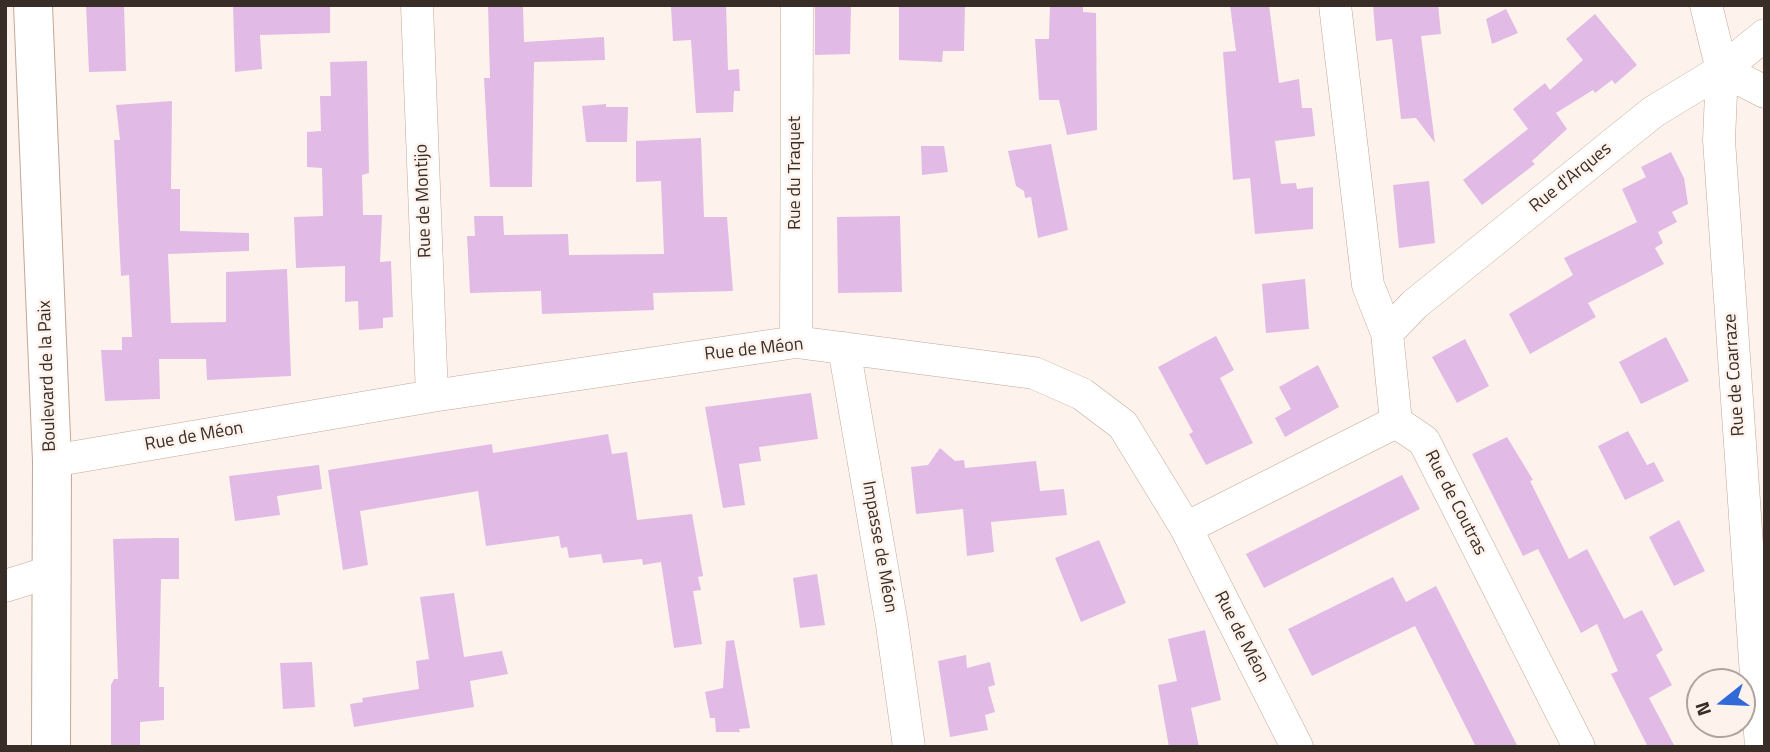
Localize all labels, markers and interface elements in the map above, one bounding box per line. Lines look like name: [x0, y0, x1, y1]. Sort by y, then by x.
street label: Rue du Traquet: [785, 116, 807, 230]
street label: Rue d'Arques: [1526, 138, 1616, 218]
street label: Rue de Montijo: [411, 144, 437, 258]
street label: Boulevard de la Paix: [35, 300, 61, 452]
street label: Rue de Coarraze: [1720, 313, 1750, 437]
street label: Rue de Méon: [703, 334, 805, 366]
street label: Rue de Méon: [143, 418, 245, 456]
street label: Rue de Coutras: [1419, 447, 1491, 559]
street label: Impasse de Méon: [857, 479, 901, 615]
street label: Rue de Méon: [1209, 588, 1273, 686]
north arrow: [1686, 668, 1756, 738]
text: N: [1687, 698, 1718, 720]

